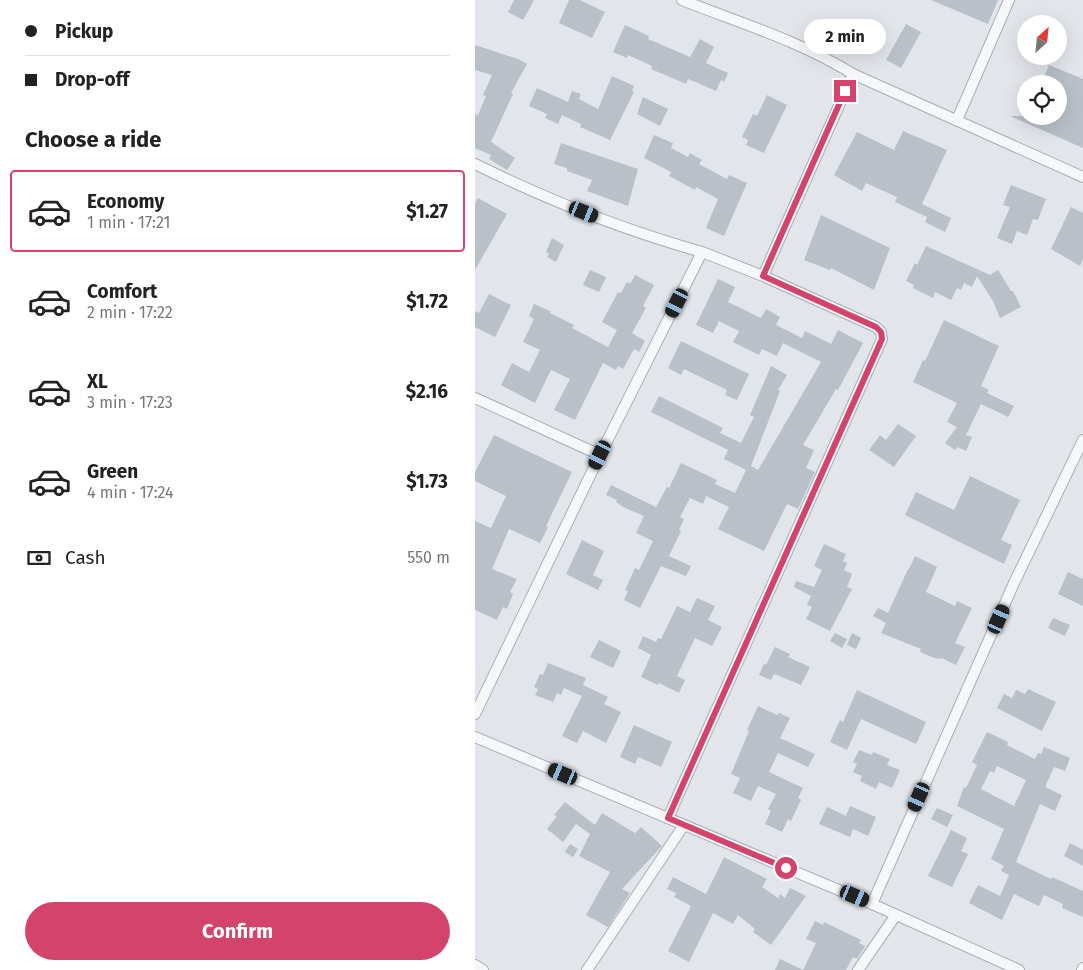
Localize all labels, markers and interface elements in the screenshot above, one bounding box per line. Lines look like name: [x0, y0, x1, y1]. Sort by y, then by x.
north arrow: [1017, 15, 1067, 65]
map controls: [1017, 15, 1067, 125]
callout: 2 min: [804, 18, 886, 54]
text: Pickup: [55, 20, 113, 43]
text: 2 min: [825, 27, 865, 46]
text: Drop-off: [55, 68, 129, 91]
button: locate: [1017, 75, 1067, 125]
route end: [834, 80, 856, 102]
text: Choose a ride: [25, 126, 161, 153]
icon: car: [27, 189, 72, 234]
text: Economy: [87, 190, 164, 213]
car: [567, 199, 600, 225]
text: $1.27: [406, 200, 448, 223]
text: 1 min · 17:21: [87, 213, 170, 232]
icon: car: [27, 279, 72, 324]
text: Comfort: [87, 280, 157, 303]
car: [663, 286, 690, 320]
text: $1.72: [406, 290, 448, 313]
text: 2 min · 17:22: [87, 303, 173, 322]
icon: car: [27, 369, 72, 414]
text: XL: [87, 370, 108, 393]
text: $2.16: [406, 380, 448, 403]
text: 3 min · 17:23: [87, 393, 173, 412]
car: [586, 438, 613, 472]
icon: car: [27, 459, 72, 504]
text: Green: [87, 460, 138, 483]
text: $1.73: [406, 470, 448, 493]
text: 4 min · 17:24: [87, 483, 174, 502]
icon: cash: [25, 544, 53, 572]
text: Cash: [65, 546, 106, 569]
text: 550 m: [407, 548, 450, 567]
car: [986, 602, 1011, 636]
car: [546, 761, 579, 787]
car: [906, 780, 931, 814]
route start: [775, 857, 797, 879]
car: [838, 883, 871, 909]
button: Confirm: [25, 902, 450, 960]

